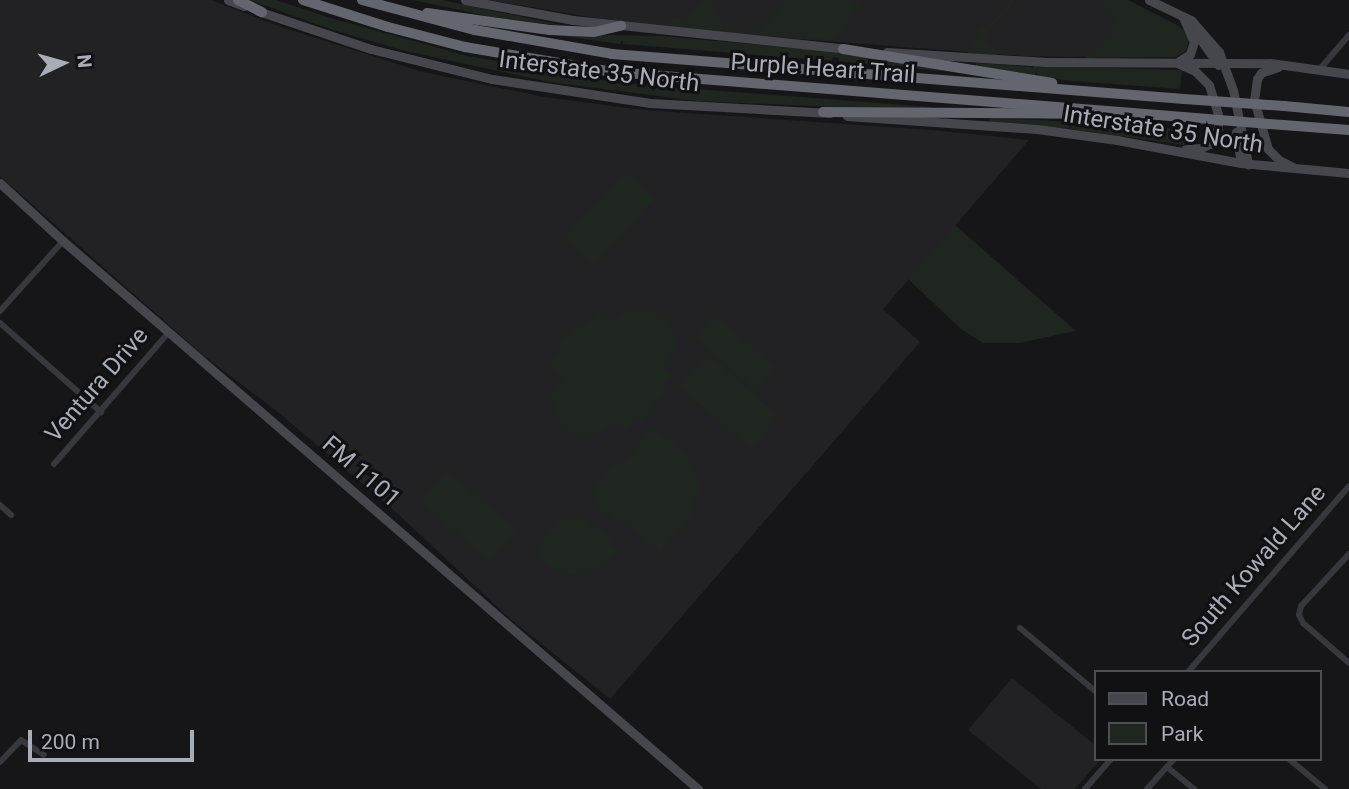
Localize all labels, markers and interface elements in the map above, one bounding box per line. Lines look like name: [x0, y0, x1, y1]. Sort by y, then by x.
north arrow: [28, 28, 98, 98]
street label: Interstate 35 North: [497, 45, 701, 99]
street label: Purple Heart Trail: [729, 48, 917, 90]
text: N: [72, 53, 96, 69]
street label: Interstate 35 North: [1061, 100, 1265, 160]
street label: Ventura Drive: [39, 322, 155, 448]
street label: FM 1101: [316, 430, 406, 514]
street label: South Kowald Lane: [1176, 479, 1332, 653]
legend: [1094, 670, 1321, 761]
text: Road: [1161, 687, 1209, 711]
scale bar: [32, 716, 198, 760]
text: Park: [1161, 722, 1203, 746]
text: 200 m: [41, 730, 100, 754]

